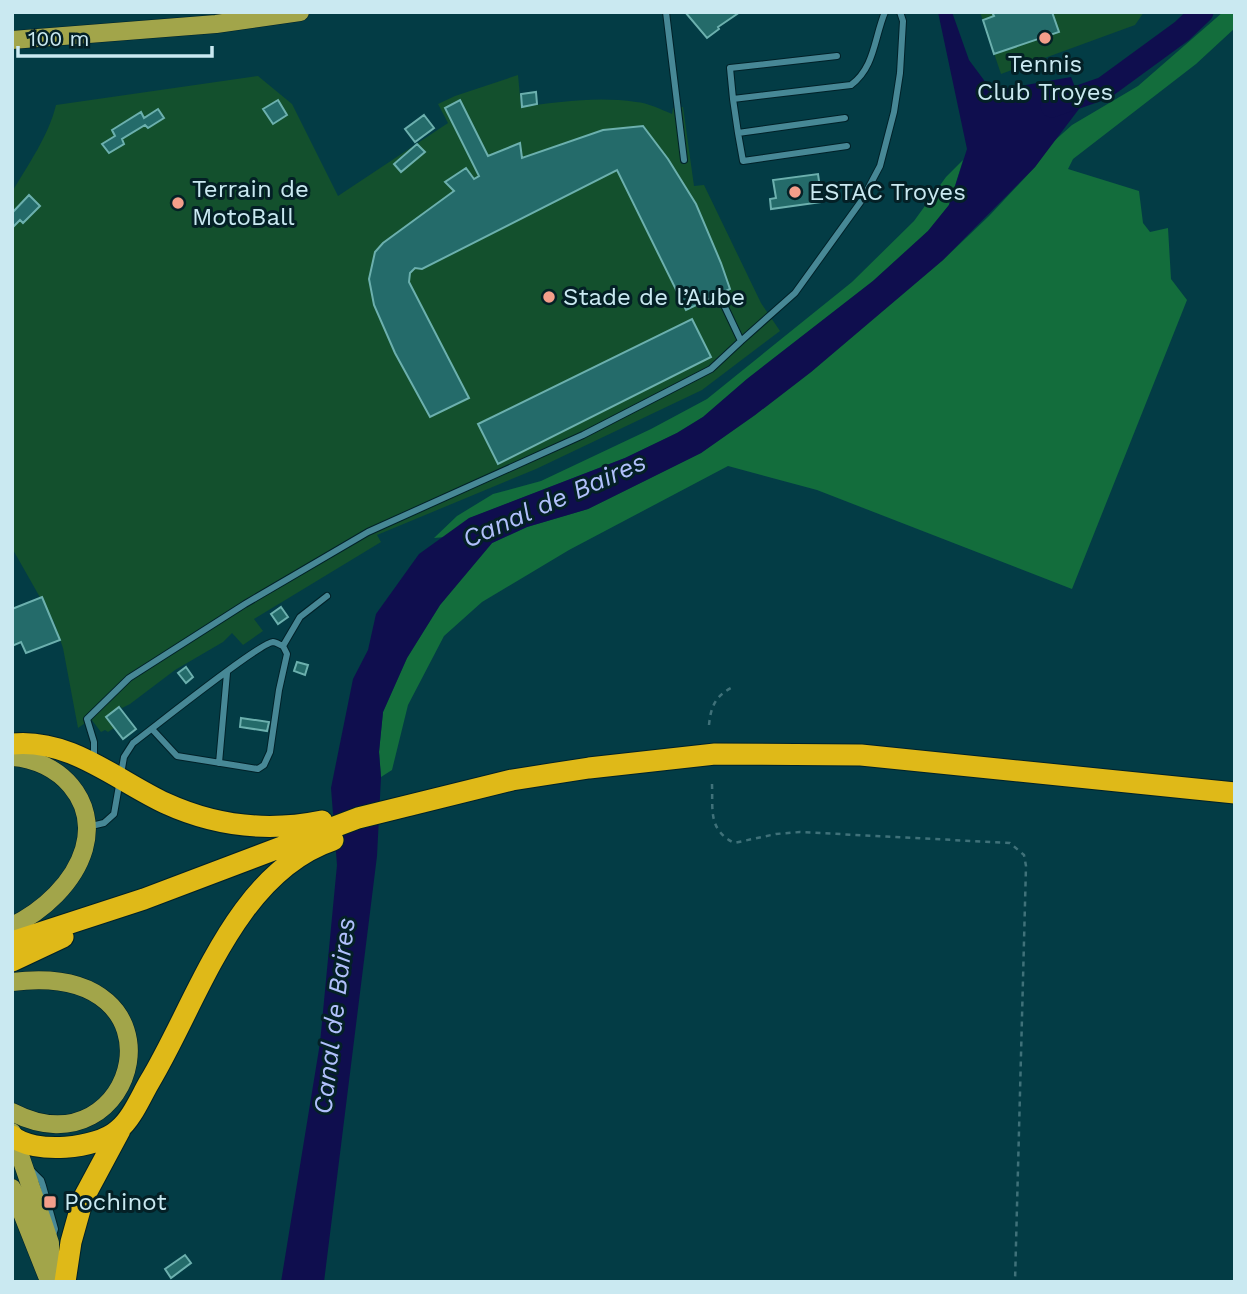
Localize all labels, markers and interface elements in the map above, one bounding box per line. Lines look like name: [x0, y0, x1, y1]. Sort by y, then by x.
scale bar: [18, 14, 212, 58]
text: 100 m: [28, 26, 90, 51]
marker: Tennis Club Troyes: [1037, 30, 1053, 46]
place label: Tennis Club Troyes: [977, 50, 1113, 106]
place label: Terrain de MotoBall: [192, 175, 309, 231]
place label: ESTAC Troyes: [809, 178, 966, 206]
marker: ESTAC Troyes: [787, 184, 803, 200]
marker: Terrain de MotoBall: [170, 195, 186, 211]
place label: Stade de l’Aube: [563, 283, 745, 311]
marker: Stade de l’Aube: [541, 289, 557, 305]
water label: Canal de Baires: [458, 446, 650, 554]
water label: Canal de Baires: [307, 916, 361, 1116]
place label: Pochinot: [64, 1188, 167, 1216]
marker: Pochinot: [42, 1194, 58, 1210]

